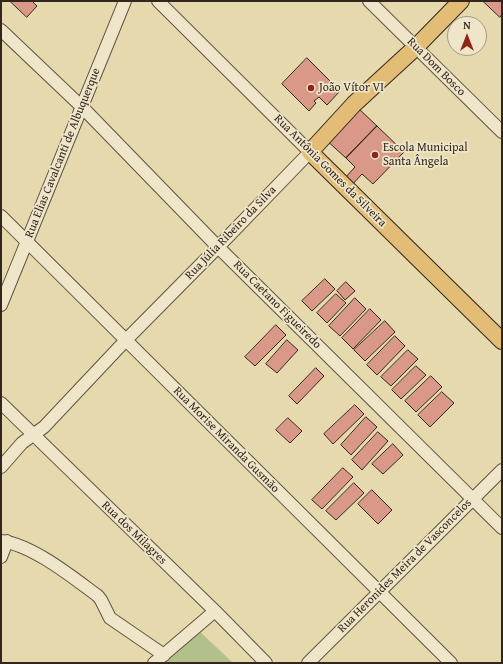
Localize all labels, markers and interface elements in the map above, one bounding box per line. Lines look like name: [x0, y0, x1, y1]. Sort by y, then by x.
north arrow: [447, 16, 487, 56]
text: N: [463, 17, 471, 33]
street label: Rua Dom Bosco: [404, 35, 468, 99]
street label: Rua Elias Cavalcanti de Albuquerque: [22, 66, 104, 240]
place label: João Vítor VI: [319, 81, 384, 95]
marker: João Vítor VI: [306, 83, 316, 93]
street label: Rua Antônia Gomes da Silveira: [271, 112, 389, 230]
place label: Escola Municipal Santa Ângela: [383, 141, 468, 169]
marker: Escola Municipal Santa Ângela: [370, 150, 380, 160]
street label: Rua Júlia Ribeiro da Silva: [182, 183, 280, 283]
street label: Rua Caetano Figueiredo: [230, 258, 324, 352]
street label: Rua Morise Miranda Gusmão: [170, 384, 282, 496]
street label: Rua Heronides Meira de Vasconcelos: [335, 496, 475, 636]
street label: Rua dos Milagres: [98, 498, 170, 568]

